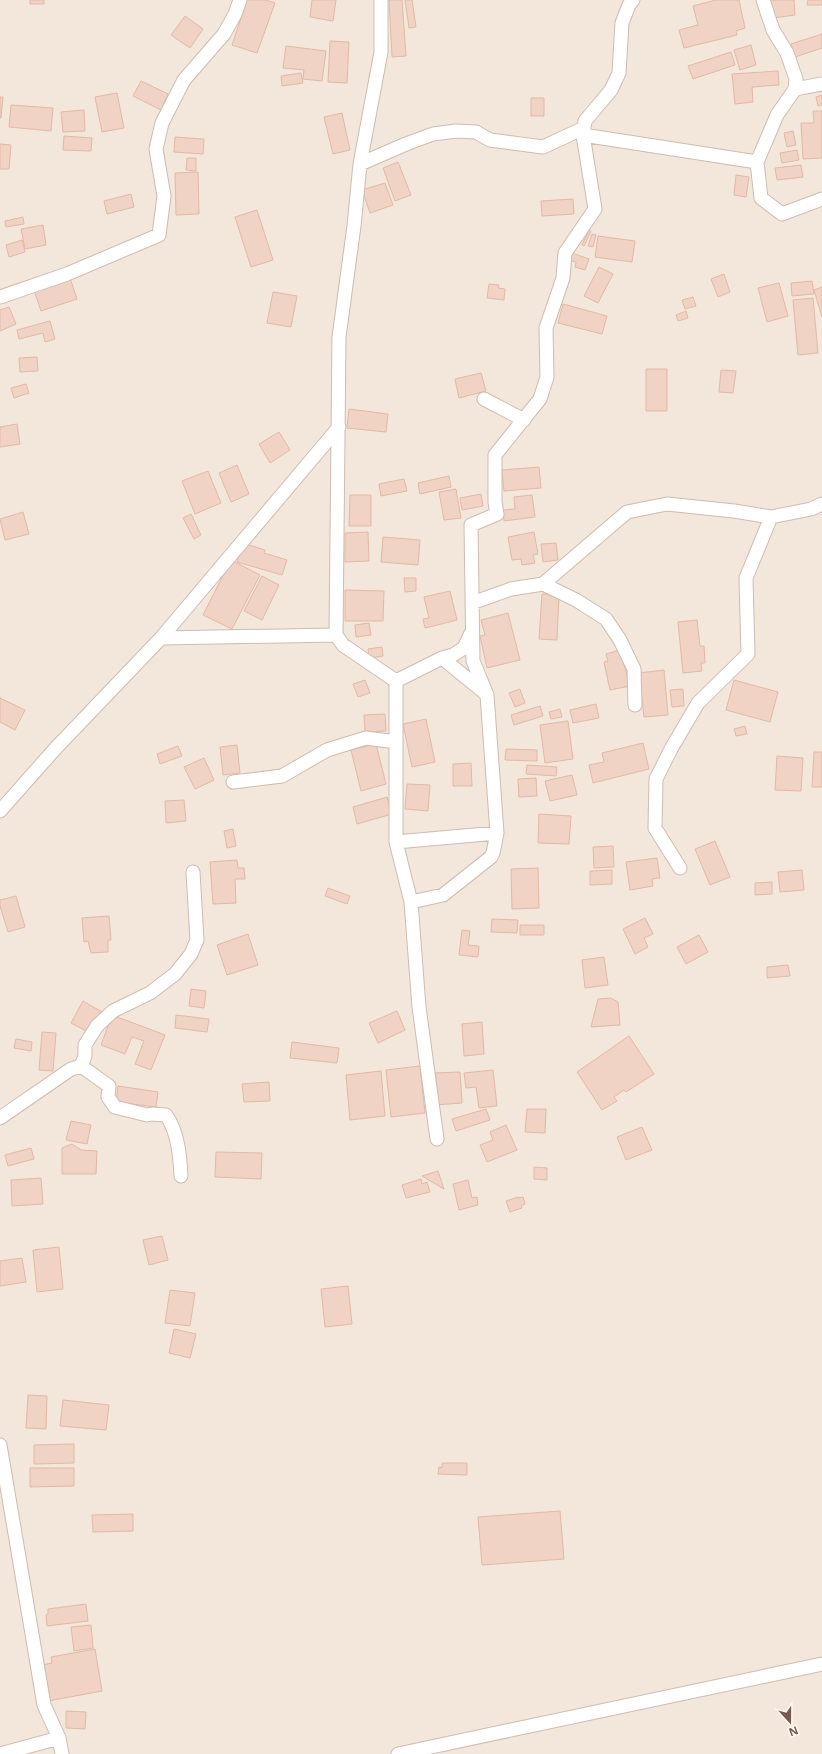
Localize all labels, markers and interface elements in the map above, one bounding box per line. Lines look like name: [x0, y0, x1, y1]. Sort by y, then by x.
north arrow: [770, 1702, 810, 1742]
text: N: [787, 1723, 801, 1740]

